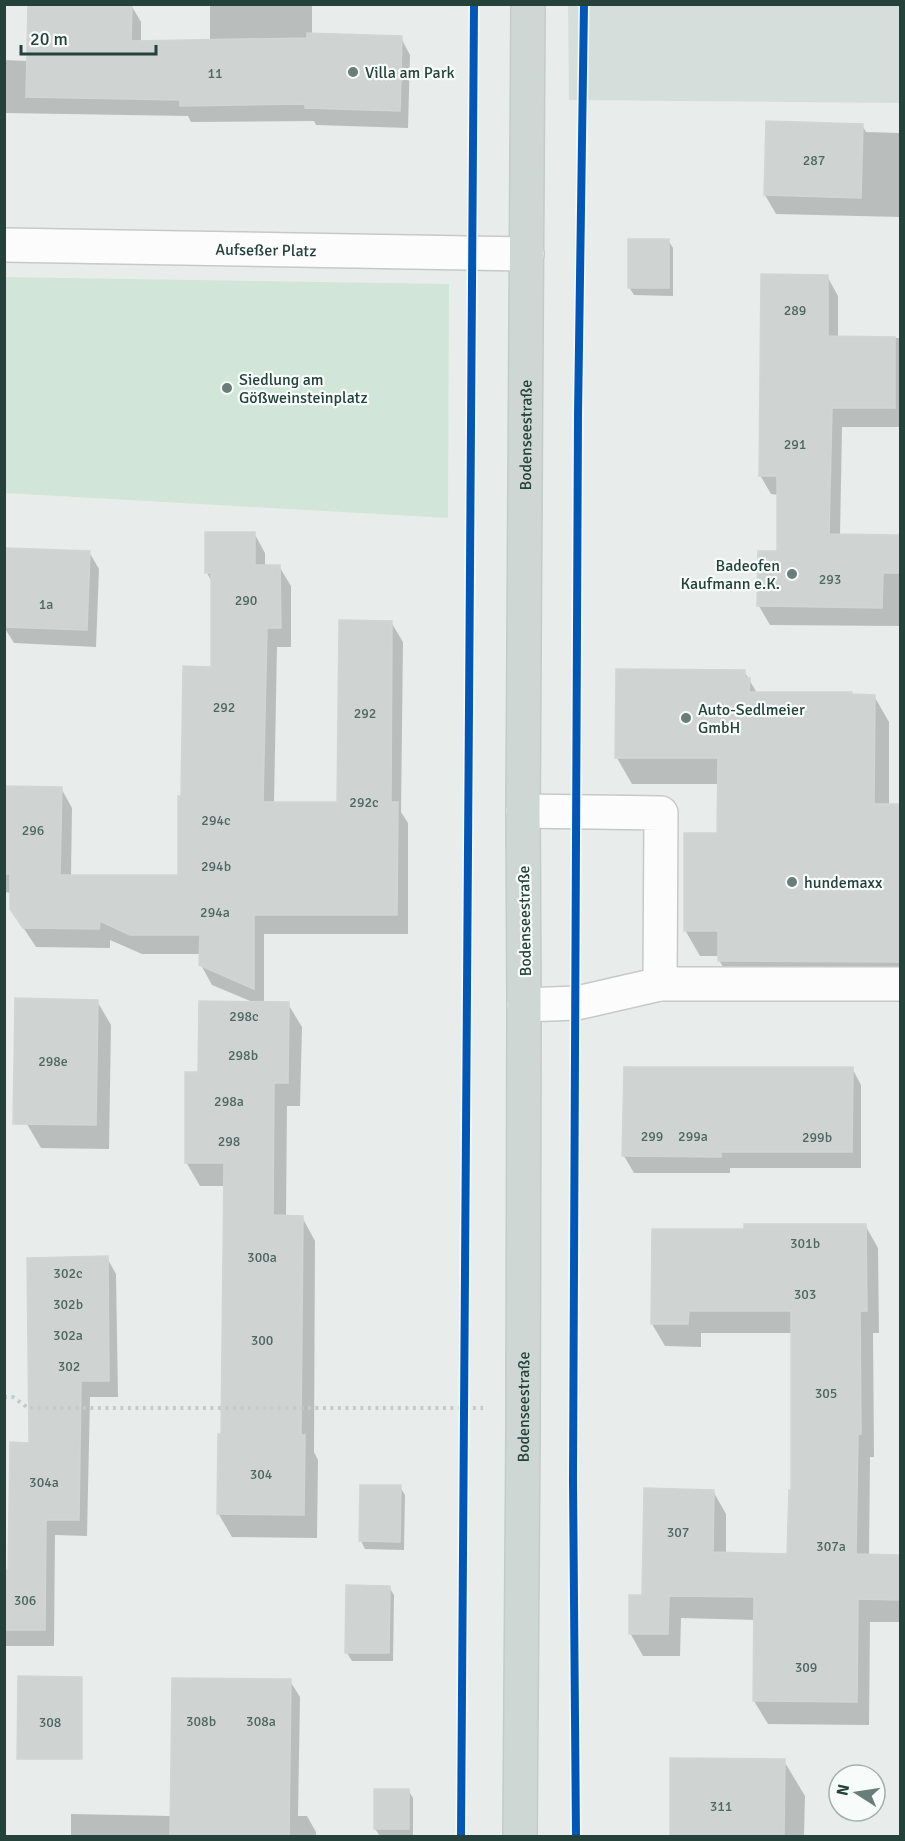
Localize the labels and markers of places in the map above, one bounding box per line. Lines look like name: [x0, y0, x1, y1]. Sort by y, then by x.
place label: Villa am Park: [365, 63, 455, 83]
marker: Villa am Park: [346, 65, 360, 79]
place label: Siedlung am Gößweinsteinplatz: [239, 370, 368, 408]
marker: Siedlung am Gößweinsteinplatz: [220, 381, 234, 395]
place label: Badeofen Kaufmann e.K.: [680, 556, 780, 594]
marker: Badeofen Kaufmann e.K.: [785, 567, 799, 581]
place label: Auto-Sedlmeier GmbH: [698, 700, 805, 738]
marker: Auto-Sedlmeier GmbH: [679, 711, 693, 725]
place label: hundemaxx: [804, 873, 883, 893]
marker: hundemaxx: [785, 875, 799, 889]

